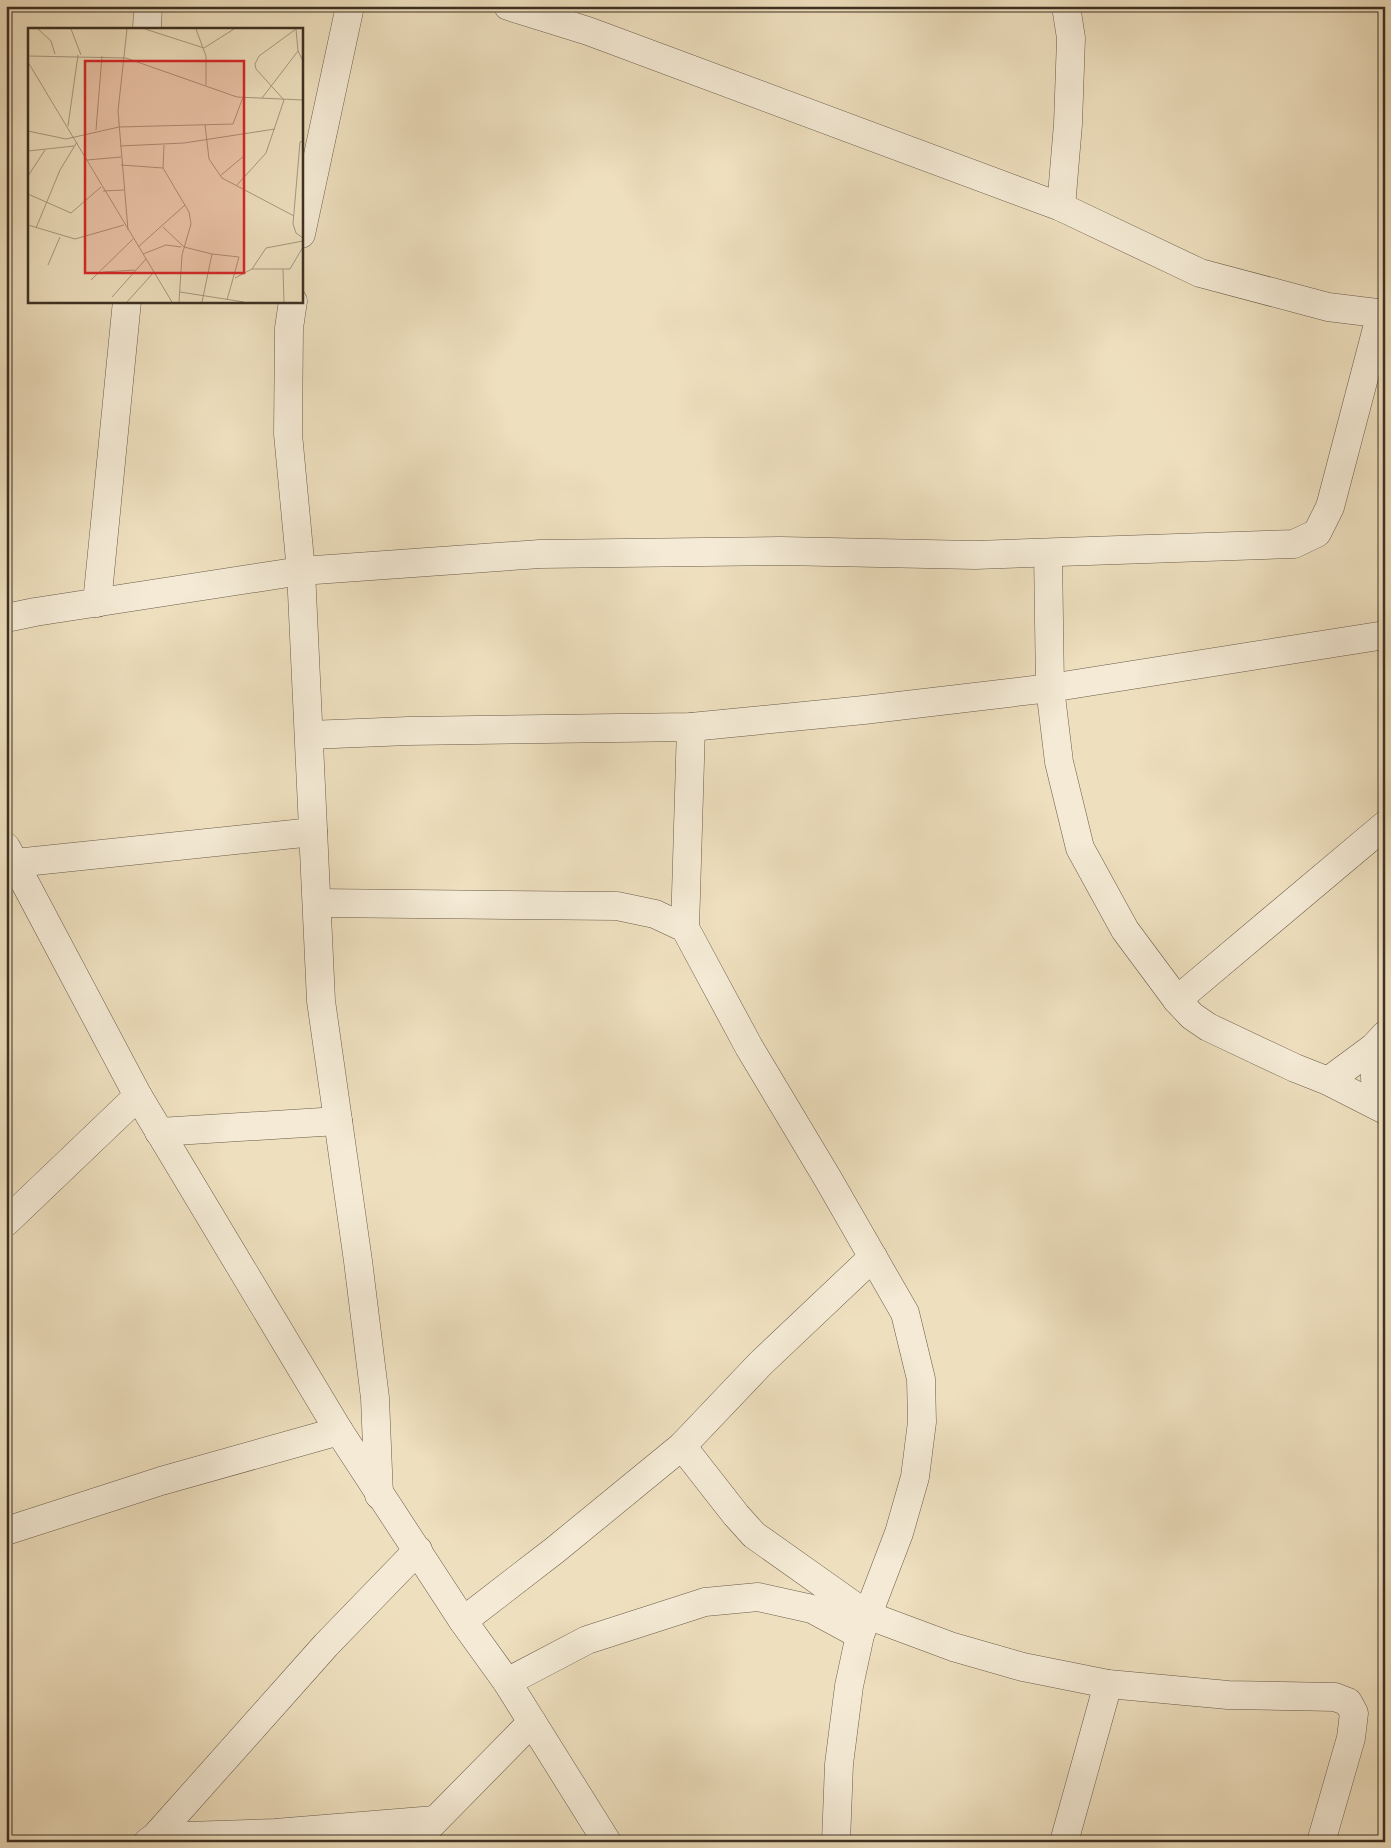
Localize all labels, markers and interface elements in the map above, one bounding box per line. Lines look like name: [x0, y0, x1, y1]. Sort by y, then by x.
inset map: [28, 28, 302, 302]

